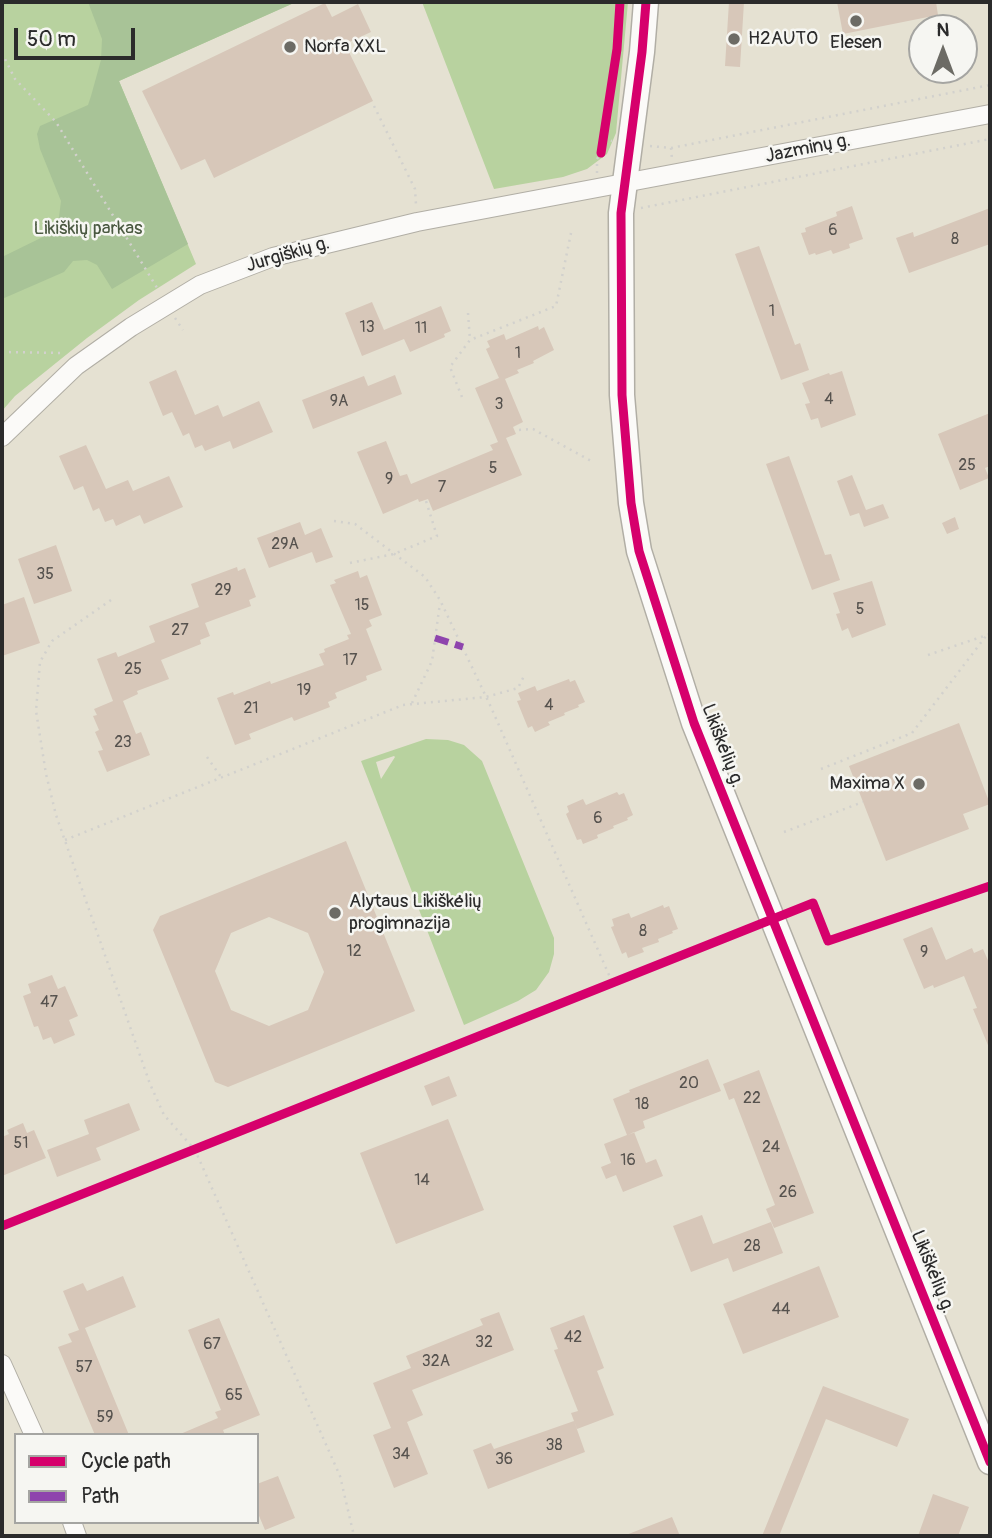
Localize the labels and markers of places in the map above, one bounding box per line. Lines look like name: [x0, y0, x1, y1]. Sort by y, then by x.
marker: Elesen: [848, 13, 864, 29]
place label: H2AUTO: [748, 28, 818, 50]
marker: H2AUTO: [726, 31, 742, 47]
place label: Elesen: [830, 32, 882, 54]
place label: Norfa XXL: [304, 36, 386, 58]
marker: Norfa XXL: [282, 39, 298, 55]
place label: Maxima X: [829, 773, 905, 795]
marker: Maxima X: [911, 776, 927, 792]
place label: Alytaus Likiškėlių progimnazija: [349, 891, 482, 935]
marker: Alytaus Likiškėlių progimnazija: [327, 905, 343, 921]

